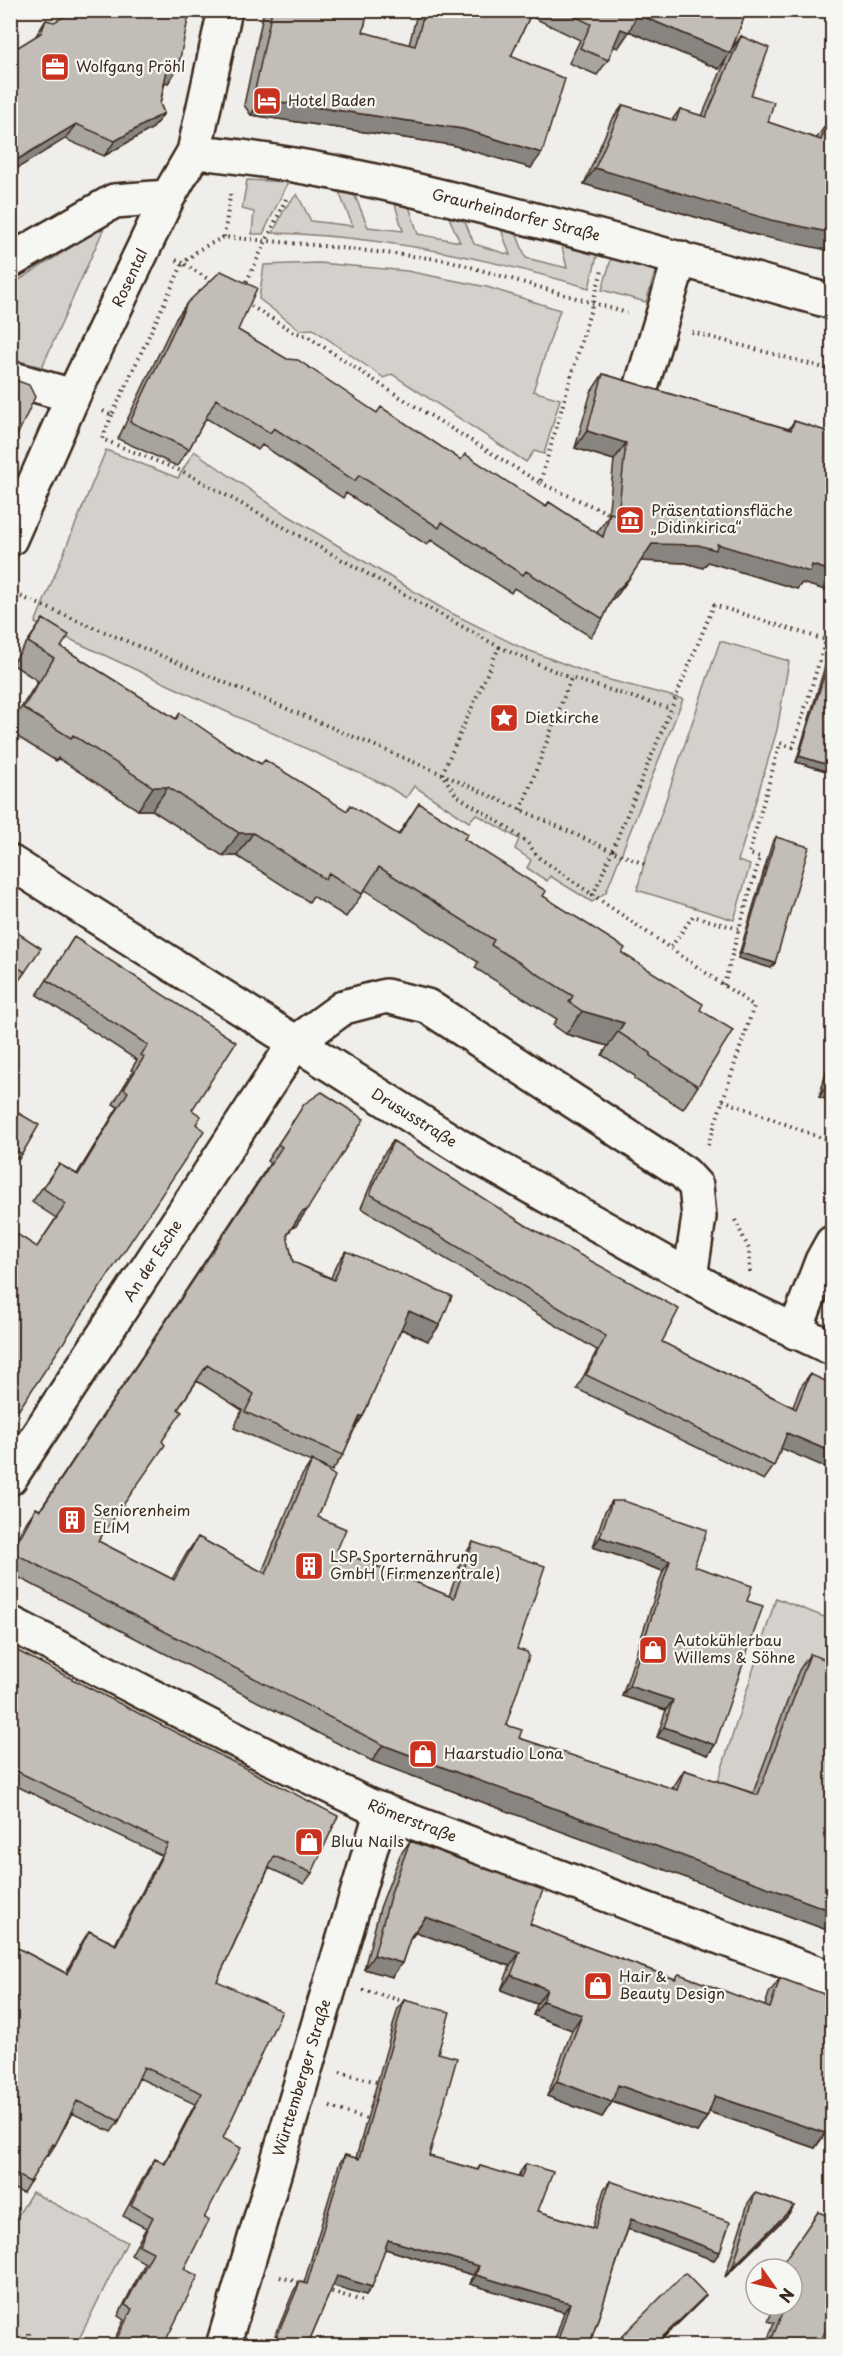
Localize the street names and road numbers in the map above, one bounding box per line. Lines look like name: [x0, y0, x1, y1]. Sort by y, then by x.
street label: Graurheindorfer Straße: [430, 181, 603, 246]
street label: Rosental: [105, 244, 152, 311]
street label: Drususstraße: [368, 1081, 462, 1152]
street label: An der Esche: [117, 1215, 187, 1306]
street label: Römerstraße: [365, 1792, 460, 1847]
street label: Württemberger Straße: [266, 1996, 335, 2159]

